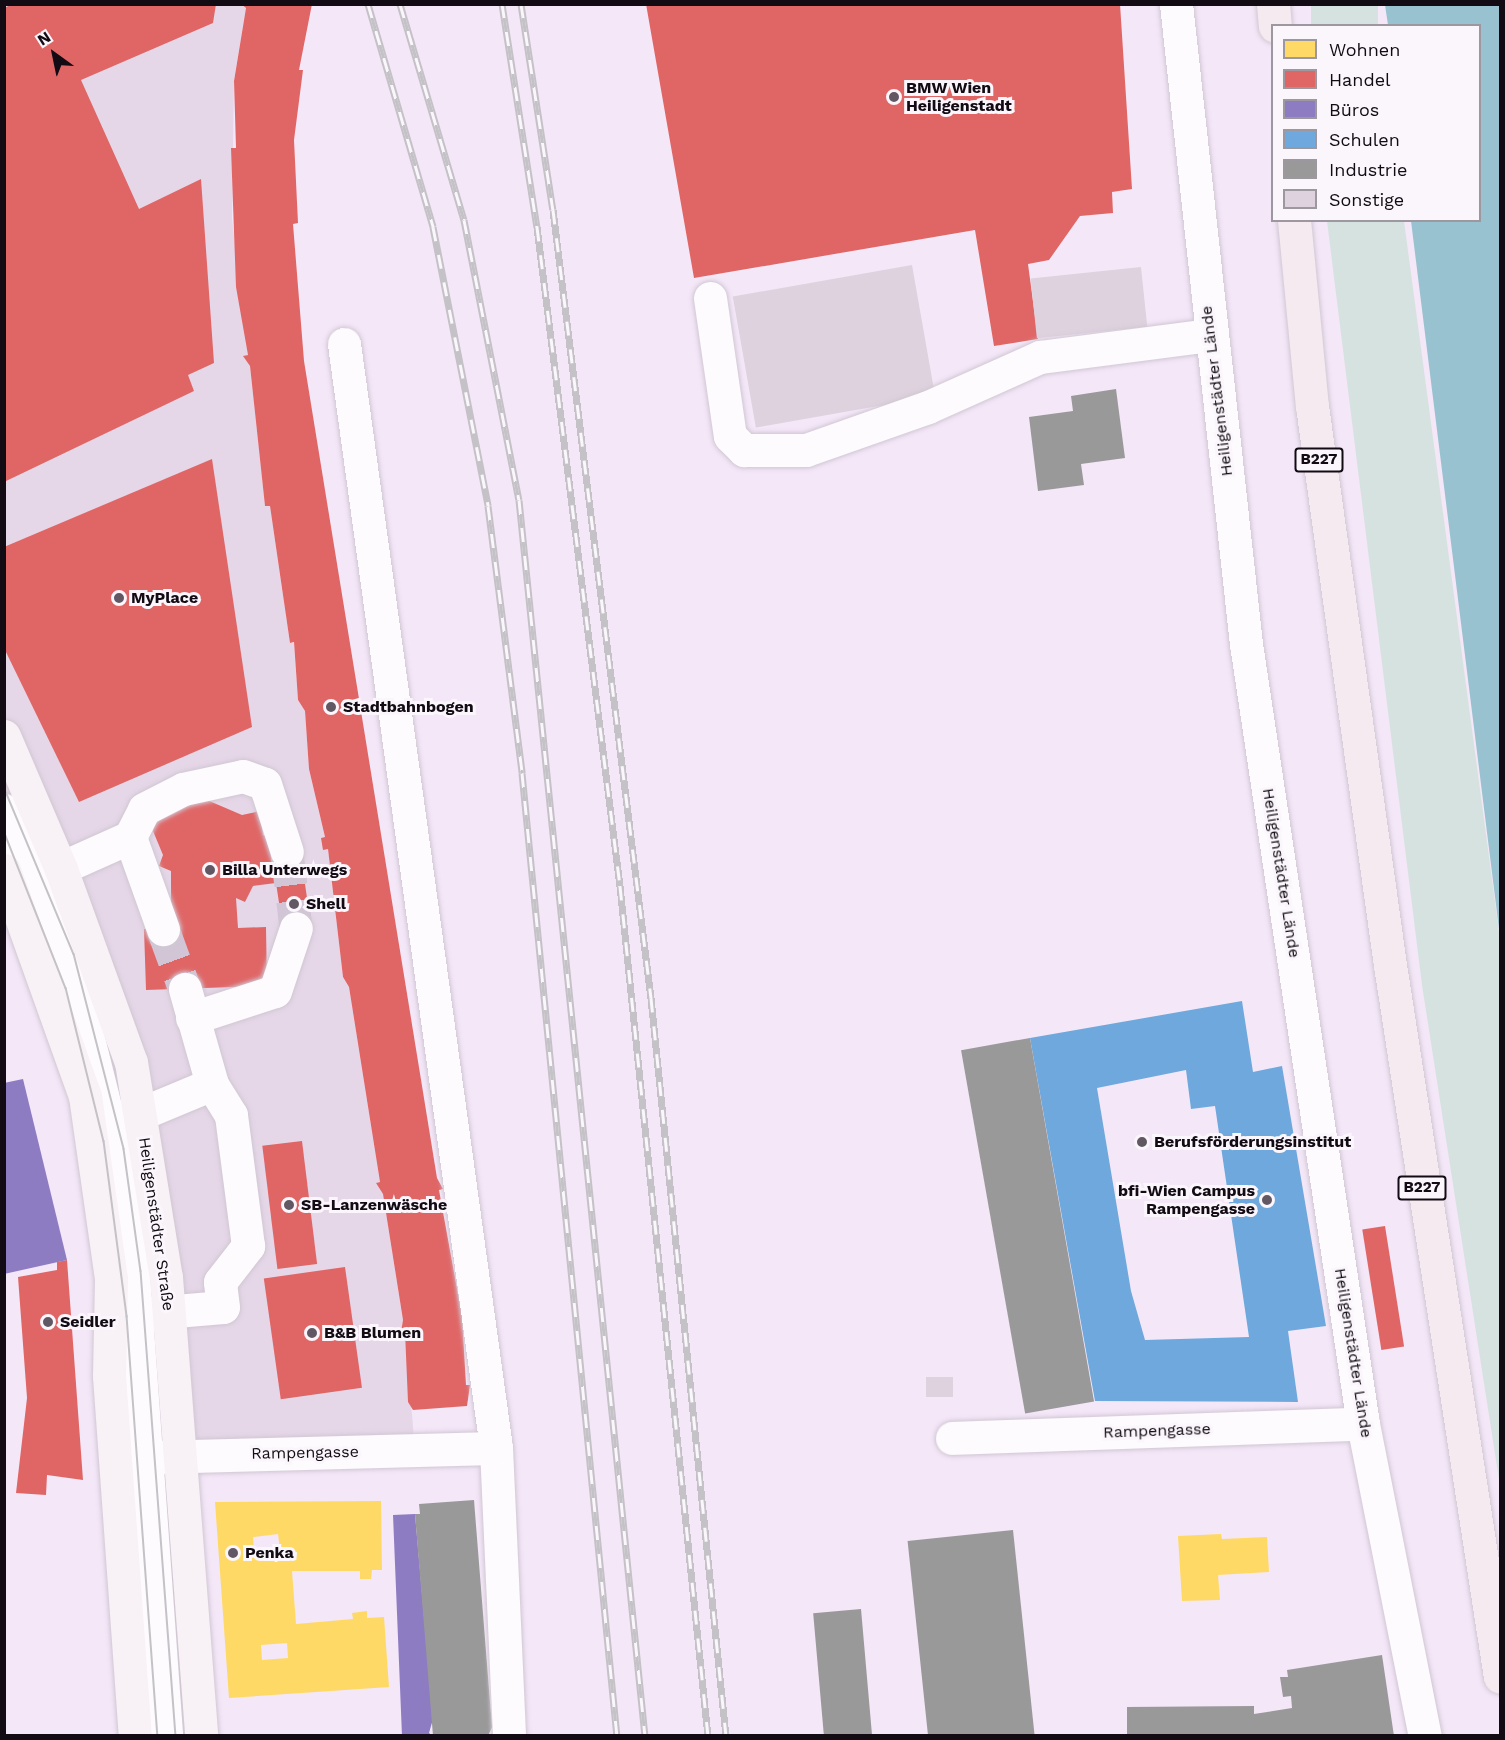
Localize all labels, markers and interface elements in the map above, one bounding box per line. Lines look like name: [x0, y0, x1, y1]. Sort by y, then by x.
north arrow: [24, 24, 84, 84]
legend: [1271, 24, 1481, 222]
text: N: [34, 27, 54, 50]
text: Wohnen: [1329, 39, 1400, 60]
text: Handel: [1329, 69, 1391, 90]
place label: BMW Wien Heiligenstadt: [906, 78, 1012, 116]
marker: BMW Wien Heiligenstadt: [887, 90, 901, 104]
text: Büros: [1329, 99, 1379, 120]
text: Schulen: [1329, 129, 1400, 150]
text: Industrie: [1329, 159, 1407, 180]
text: Sonstige: [1329, 189, 1404, 210]
street label: Heiligenstädter Lände: [1197, 305, 1237, 477]
road number: B227: [1294, 448, 1344, 472]
place label: MyPlace: [131, 588, 198, 608]
marker: MyPlace: [112, 591, 126, 605]
place label: Stadtbahnbogen: [343, 697, 474, 717]
marker: Stadtbahnbogen: [324, 700, 338, 714]
street label: Heiligenstädter Lände: [1258, 787, 1304, 959]
place label: Billa Unterwegs: [222, 860, 347, 880]
marker: Billa Unterwegs: [203, 863, 217, 877]
place label: Shell: [306, 894, 346, 914]
marker: Shell: [287, 897, 301, 911]
place label: Berufsförderungsinstitut: [1154, 1132, 1351, 1152]
marker: Berufsförderungsinstitut: [1135, 1135, 1149, 1149]
street label: Heiligenstädter Straße: [134, 1136, 178, 1312]
road number: B227: [1396, 1176, 1448, 1200]
place label: bfi-Wien Campus Rampengasse: [1118, 1181, 1255, 1219]
marker: bfi-Wien Campus Rampengasse: [1260, 1193, 1274, 1207]
place label: SB-Lanzenwäsche: [301, 1195, 447, 1215]
marker: SB-Lanzenwäsche: [282, 1198, 296, 1212]
street label: Heiligenstädter Lände: [1330, 1267, 1376, 1439]
place label: Seidler: [60, 1312, 116, 1332]
marker: Seidler: [41, 1315, 55, 1329]
place label: B&B Blumen: [324, 1323, 421, 1343]
marker: B&B Blumen: [305, 1326, 319, 1340]
street label: Rampengasse: [1103, 1420, 1211, 1442]
street label: Rampengasse: [251, 1442, 359, 1464]
place label: Penka: [245, 1543, 294, 1563]
marker: Penka: [226, 1546, 240, 1560]

